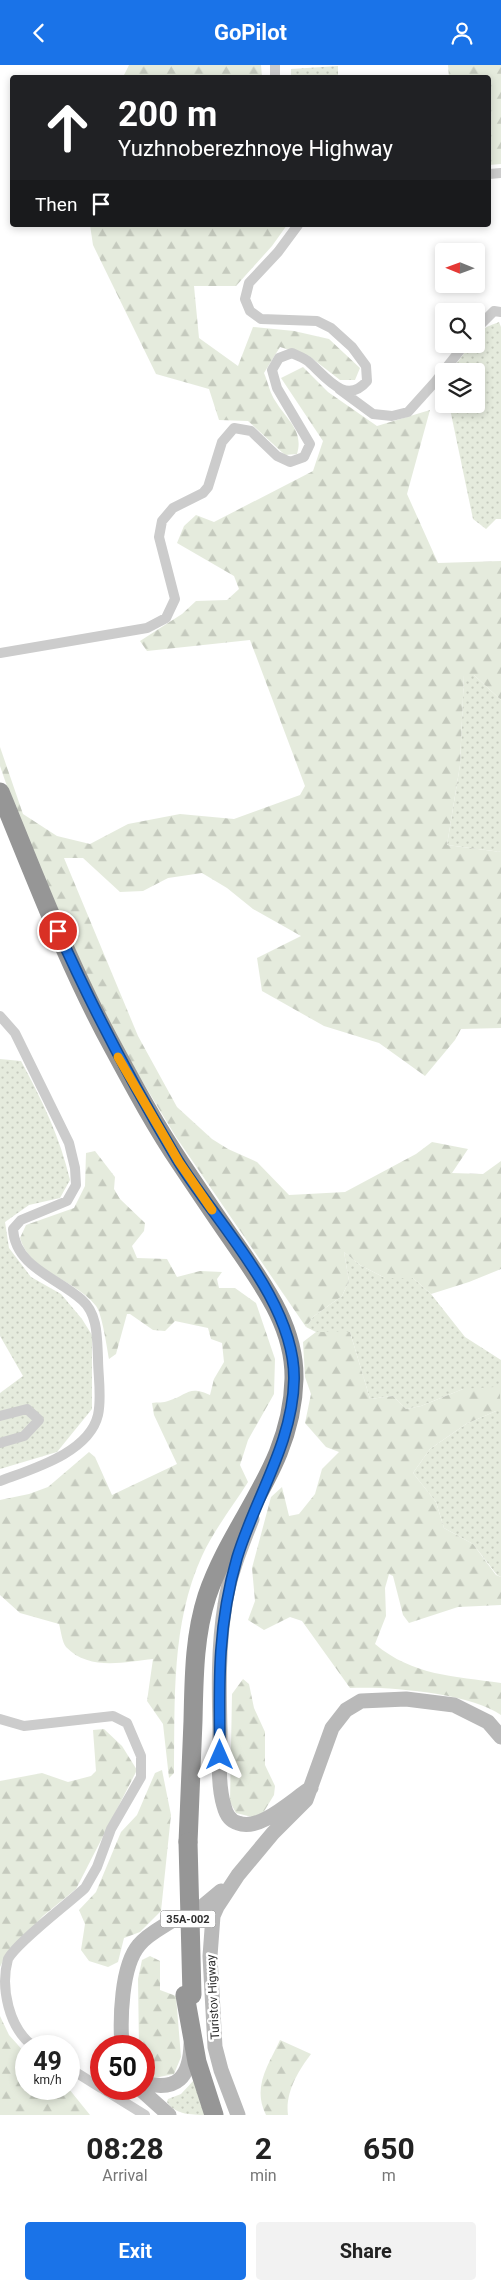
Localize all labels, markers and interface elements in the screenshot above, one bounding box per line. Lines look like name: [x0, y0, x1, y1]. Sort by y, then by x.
icon: back: [25, 19, 53, 47]
icon: person: [448, 19, 476, 47]
text: GoPilot: [214, 20, 287, 45]
text: 200 m: [118, 94, 217, 135]
icon: ahead: [35, 95, 100, 160]
text: Yuzhnoberezhnoye Highway: [118, 136, 393, 161]
icon: arrive: [87, 190, 115, 218]
text: Then: [35, 193, 77, 216]
north arrow: [435, 243, 485, 293]
map controls: [435, 243, 485, 413]
button: search: [435, 303, 485, 353]
button: layers: [435, 363, 485, 413]
pin: [37, 910, 79, 952]
icon: arrive: [44, 917, 72, 945]
position arrow: [193, 1728, 245, 1780]
road number: 35А-002: [160, 1911, 216, 1927]
street label: Turistov Higway: [204, 1954, 222, 2040]
speed limit sign: 50: [90, 2035, 155, 2100]
text: 49: [33, 2047, 62, 2076]
text: km/h: [33, 2073, 62, 2087]
text: 08:28: [86, 2131, 164, 2166]
text: 2: [255, 2131, 272, 2166]
text: 650: [363, 2131, 415, 2166]
text: Arrival: [102, 2166, 148, 2185]
text: min: [250, 2166, 277, 2185]
text: m: [382, 2166, 396, 2185]
button: Exit: [25, 2222, 246, 2280]
button: Share: [256, 2222, 476, 2280]

